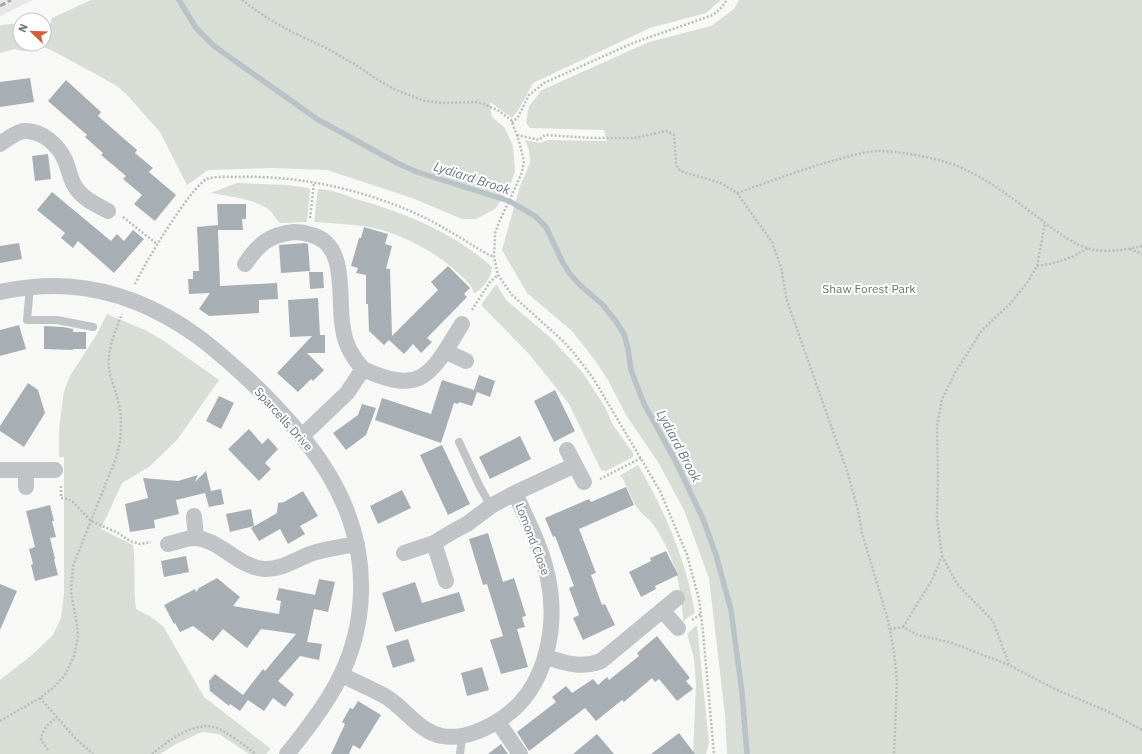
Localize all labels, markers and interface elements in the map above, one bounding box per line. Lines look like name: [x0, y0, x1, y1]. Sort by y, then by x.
north arrow: [12, 12, 52, 52]
text: N: [15, 22, 31, 34]
water label: Lydiard Brook: [431, 158, 513, 198]
park label: Shaw Forest Park: [822, 281, 916, 296]
street label: Sparcells Drive: [252, 384, 317, 454]
water label: Lydiard Brook: [653, 407, 705, 485]
street label: Lomond Close: [512, 501, 554, 578]

